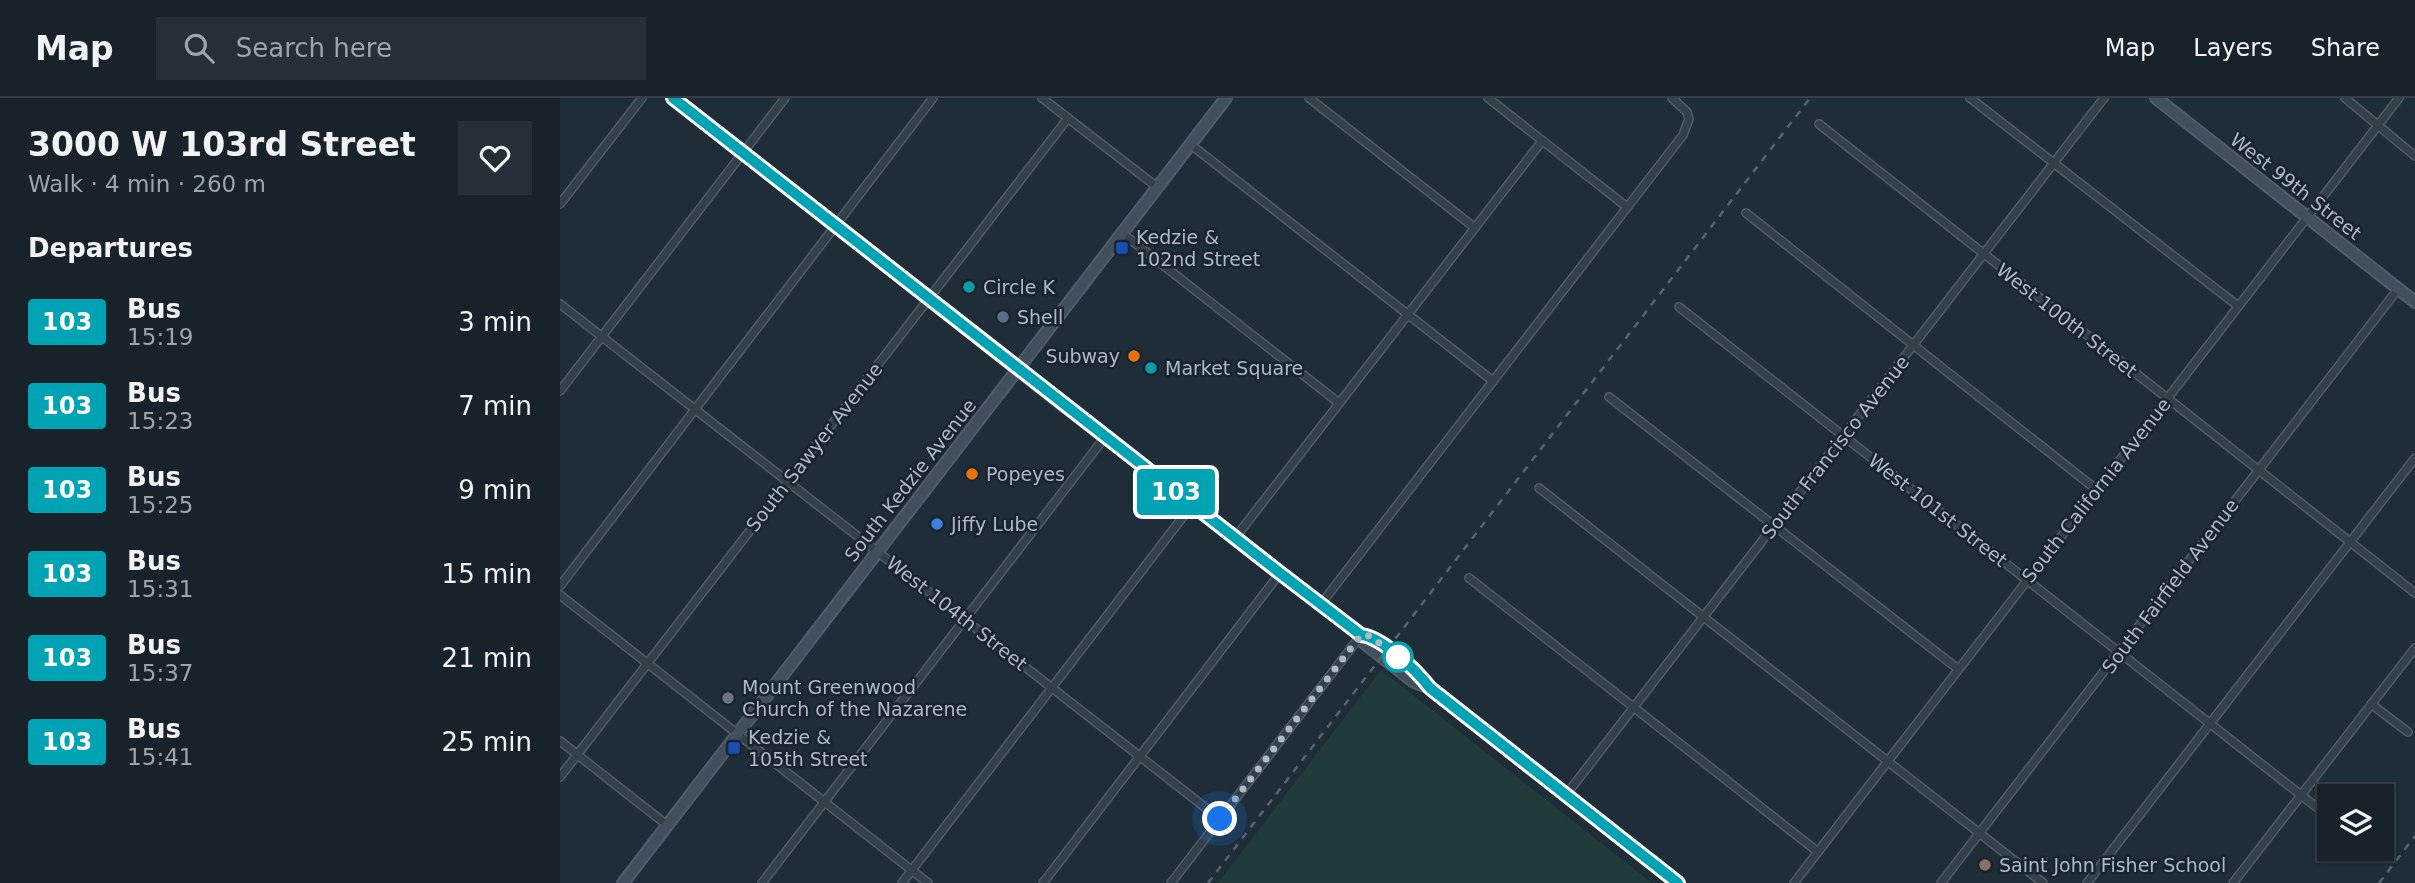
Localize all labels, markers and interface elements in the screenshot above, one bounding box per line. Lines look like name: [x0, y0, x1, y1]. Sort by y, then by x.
search box: [156, 17, 646, 80]
text: Map: [35, 29, 114, 68]
icon: search: [180, 29, 218, 67]
text: Search here: [236, 33, 392, 63]
text: Map: [2105, 34, 2155, 62]
text: Layers: [2193, 34, 2273, 62]
text: Share: [2311, 34, 2380, 62]
button: heart: [458, 121, 532, 195]
text: 3000 W 103rd Street: [28, 125, 416, 164]
street label: West 99th Street: [2226, 128, 2366, 244]
text: Walk · 4 min · 260 m: [28, 171, 266, 197]
place label: Kedzie & 102nd Street: [1136, 226, 1260, 270]
text: Departures: [28, 233, 193, 263]
marker: Kedzie & 102nd Street: [1114, 240, 1130, 256]
street label: West 100th Street: [1992, 258, 2142, 382]
place label: Circle K: [983, 276, 1055, 298]
marker: Circle K: [961, 279, 977, 295]
text: Bus: [127, 294, 181, 324]
place label: Shell: [1017, 306, 1063, 328]
text: 3 min: [458, 307, 532, 337]
text: 103: [42, 308, 92, 336]
marker: Shell: [995, 309, 1011, 325]
text: 15:19: [127, 324, 193, 350]
place label: Subway: [1045, 345, 1120, 367]
marker: Subway: [1126, 348, 1142, 364]
street label: South Francisco Avenue: [1757, 351, 1913, 543]
place label: Market Square: [1165, 357, 1303, 379]
street label: South Sawyer Avenue: [741, 358, 887, 536]
marker: Market Square: [1143, 360, 1159, 376]
text: Bus: [127, 378, 181, 408]
text: 7 min: [458, 391, 532, 421]
text: 103: [42, 392, 92, 420]
street label: South California Avenue: [2017, 393, 2175, 587]
street label: South Kedzie Avenue: [840, 394, 980, 566]
text: 15:23: [127, 408, 193, 434]
street label: West 101st Street: [1864, 449, 2012, 571]
text: Bus: [127, 462, 181, 492]
place label: Popeyes: [986, 463, 1065, 485]
marker: Popeyes: [964, 466, 980, 482]
line badge: 103: [1136, 469, 1216, 515]
text: 9 min: [458, 475, 532, 505]
text: 103: [42, 476, 92, 504]
text: 103: [1151, 478, 1201, 506]
text: 15:25: [127, 492, 193, 518]
street label: South Fairfield Avenue: [2097, 494, 2243, 678]
place label: Jiffy Lube: [950, 513, 1038, 535]
marker: Jiffy Lube: [929, 516, 945, 532]
text: Bus: [127, 546, 181, 576]
street label: West 104th Street: [882, 551, 1032, 675]
text: 15 min: [442, 559, 532, 589]
text: 103: [42, 560, 92, 588]
text: 15:31: [127, 576, 193, 602]
text: Bus: [127, 630, 181, 660]
unlabelled marker: [1383, 642, 1413, 672]
text: 21 min: [442, 643, 532, 673]
text: 103: [42, 644, 92, 672]
text: 15:37: [127, 660, 193, 686]
place label: Mount Greenwood Church of the Nazarene: [742, 676, 967, 720]
marker: Mount Greenwood Church of the Nazarene: [720, 690, 736, 706]
text: Bus: [127, 714, 181, 744]
place label: Kedzie & 105th Street: [748, 726, 868, 770]
text: 25 min: [442, 727, 532, 757]
text: 103: [42, 728, 92, 756]
marker: Kedzie & 105th Street: [726, 740, 742, 756]
text: 15:41: [127, 744, 193, 770]
map controls: [2317, 784, 2394, 861]
button: layers: [2317, 784, 2394, 861]
your location: [1202, 801, 1237, 836]
place label: Saint John Fisher School: [1999, 854, 2226, 876]
marker: Saint John Fisher School: [1977, 857, 1993, 873]

